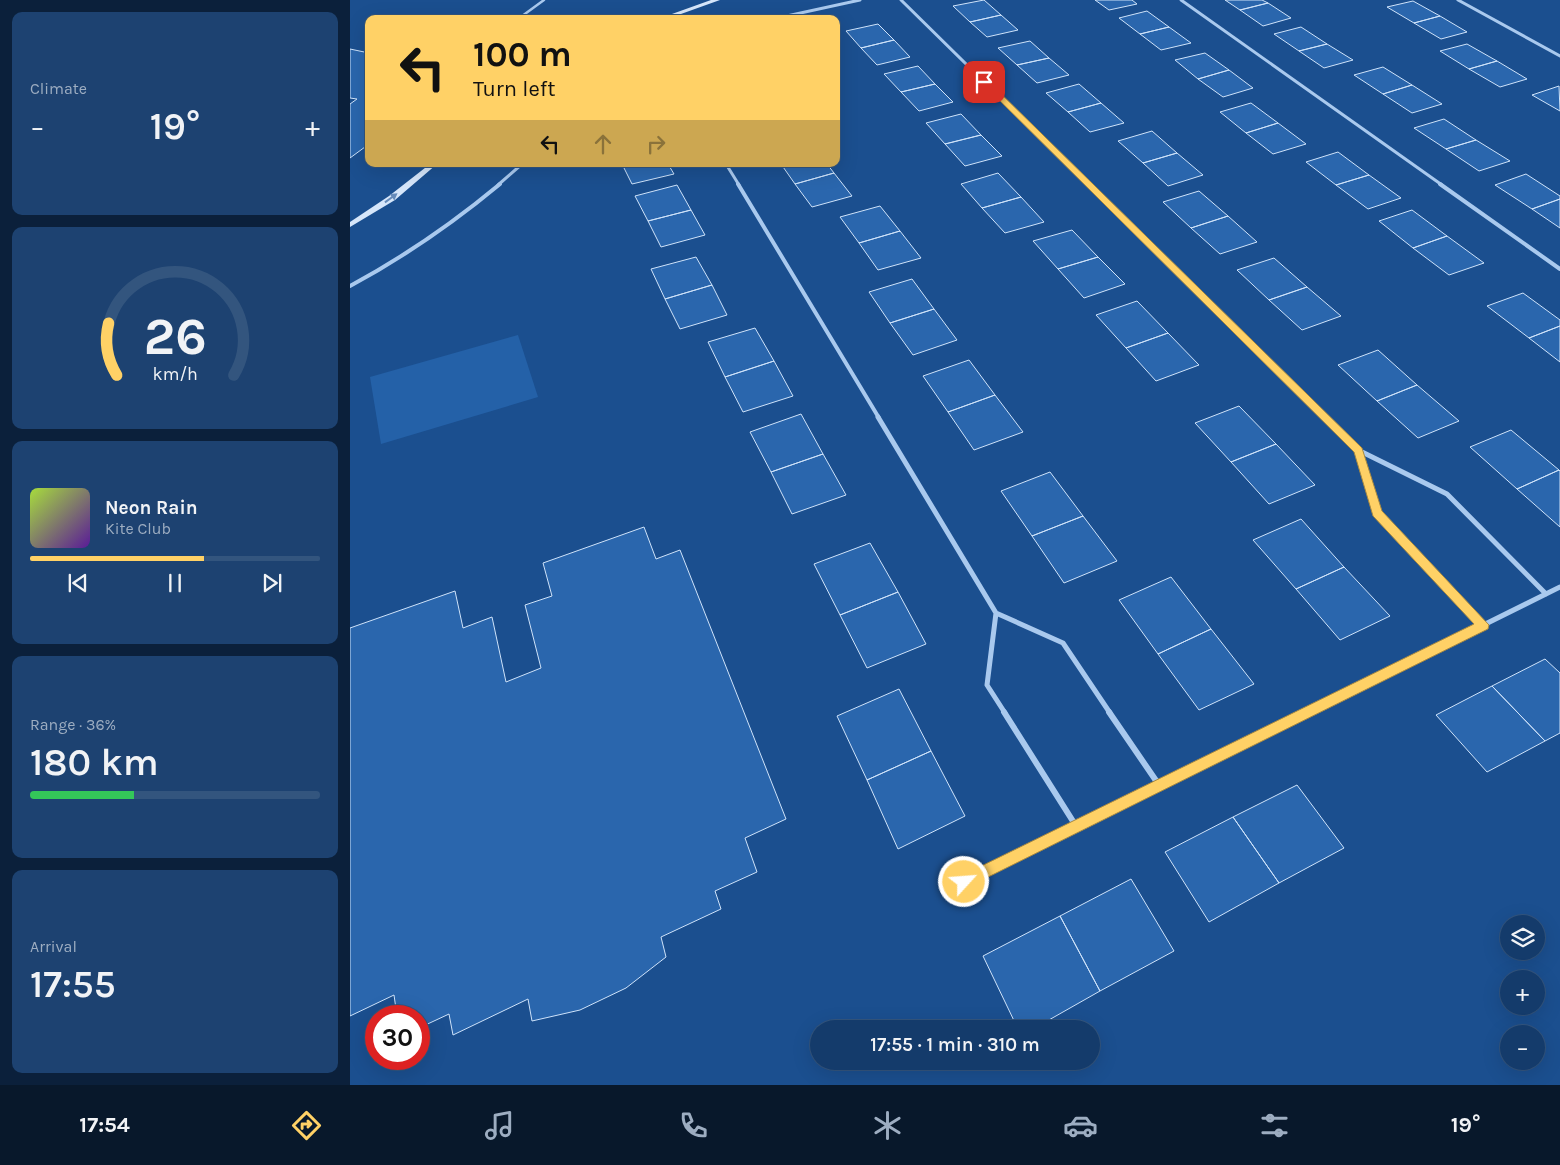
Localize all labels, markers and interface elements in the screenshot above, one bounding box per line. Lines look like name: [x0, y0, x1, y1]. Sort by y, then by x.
text: 100 m: [473, 34, 572, 75]
icon: left: [390, 35, 455, 100]
pin: [963, 61, 1005, 103]
icon: arrive: [970, 68, 998, 96]
text: Turn left: [473, 76, 556, 102]
text: Climate: [30, 79, 87, 98]
text: 19°: [150, 104, 200, 149]
text: −: [30, 110, 45, 143]
text: +: [305, 110, 320, 143]
icon: left: [536, 130, 564, 158]
icon: ahead: [589, 130, 617, 158]
icon: right: [642, 130, 670, 158]
one-way arrow: [384, 193, 397, 203]
text: 26: [143, 306, 207, 367]
text: km/h: [152, 364, 198, 385]
text: Neon Rain: [105, 497, 198, 519]
text: Kite Club: [105, 519, 171, 538]
icon: previous: [64, 569, 92, 597]
icon: pause: [161, 569, 189, 597]
icon: next: [258, 569, 286, 597]
text: Range · 36%: [30, 715, 116, 734]
text: 180 km: [30, 740, 159, 785]
position arrow: [937, 855, 989, 907]
map controls: [1500, 915, 1545, 1070]
button: layers: [1500, 915, 1545, 960]
text: Arrival: [30, 937, 77, 956]
text: 17:55: [30, 962, 116, 1007]
button: +: [1500, 970, 1545, 1015]
speed limit sign: 30: [365, 1005, 430, 1070]
button: −: [1500, 1025, 1545, 1070]
text: 17:55 · 1 min · 310 m: [870, 1034, 1040, 1056]
icon: directions: [289, 1108, 324, 1143]
icon: music: [482, 1108, 517, 1143]
icon: phone: [676, 1108, 711, 1143]
icon: climate: [870, 1108, 905, 1143]
icon: car: [1063, 1108, 1098, 1143]
icon: filters: [1257, 1108, 1292, 1143]
text: 17:54: [79, 1112, 130, 1138]
text: 19°: [1451, 1112, 1481, 1138]

